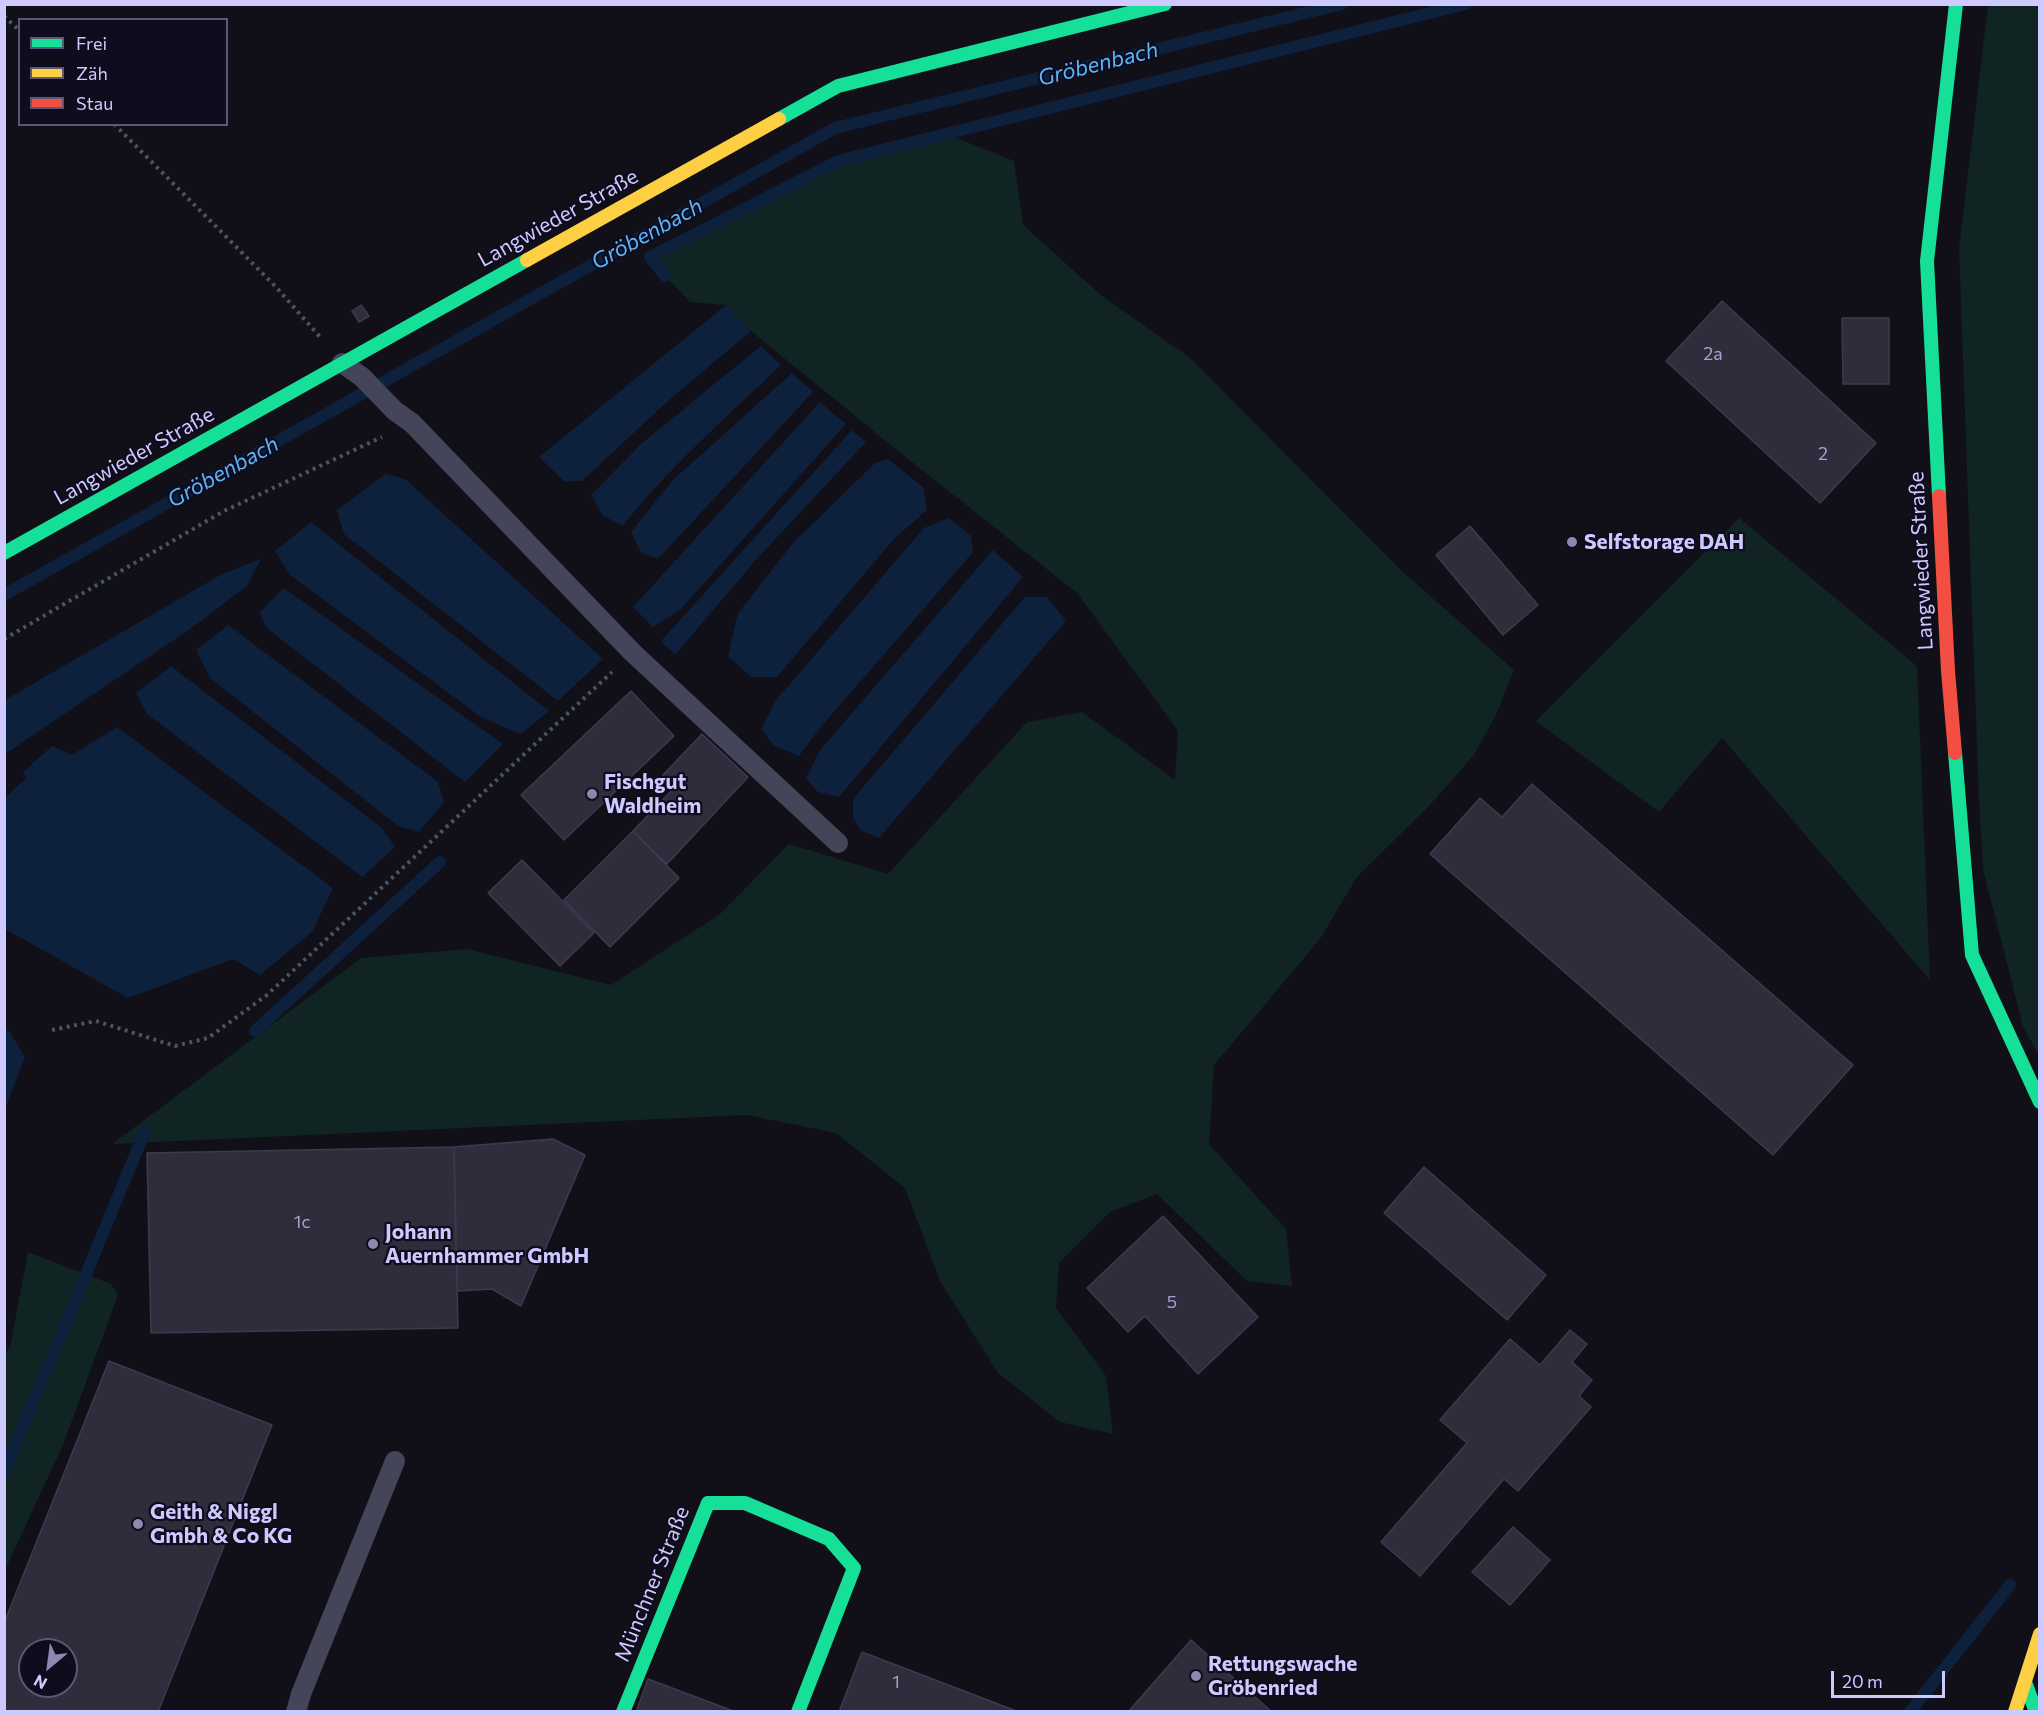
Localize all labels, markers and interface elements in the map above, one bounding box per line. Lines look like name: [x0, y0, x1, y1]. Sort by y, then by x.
legend: [18, 18, 228, 126]
text: Frei: [76, 32, 107, 54]
water label: Gröbenbach: [1035, 36, 1161, 92]
text: Zäh: [76, 62, 108, 84]
text: Stau: [76, 92, 113, 114]
street label: Langwieder Straße: [474, 164, 642, 272]
water label: Gröbenbach: [587, 193, 707, 275]
house number: 2a: [1703, 343, 1723, 365]
street label: Langwieder Straße: [50, 402, 218, 510]
water label: Gröbenbach: [163, 431, 283, 513]
house number: 2: [1818, 443, 1828, 465]
street label: Langwieder Straße: [1904, 471, 1938, 651]
place label: Selfstorage DAH: [1584, 529, 1744, 555]
marker: Selfstorage DAH: [1565, 535, 1579, 549]
place label: Fischgut Waldheim: [604, 769, 701, 819]
marker: Fischgut Waldheim: [585, 787, 599, 801]
house number: 1c: [294, 1211, 310, 1233]
place label: Johann Auernhammer GmbH: [385, 1219, 589, 1269]
marker: Johann Auernhammer GmbH: [366, 1237, 380, 1251]
house number: 5: [1167, 1291, 1177, 1313]
place label: Geith & Niggl Gmbh & Co KG: [150, 1499, 292, 1549]
street label: Münchner Straße: [609, 1503, 695, 1665]
marker: Geith & Niggl Gmbh & Co KG: [131, 1517, 145, 1531]
north arrow: [18, 1638, 78, 1698]
place label: Rettungswache Gröbenried: [1208, 1651, 1357, 1701]
scale bar: [1834, 1659, 1948, 1697]
marker: Rettungswache Gröbenried: [1189, 1669, 1203, 1683]
text: 20 m: [1842, 1670, 1883, 1692]
text: N: [30, 1671, 50, 1694]
house number: 1: [892, 1671, 900, 1693]

